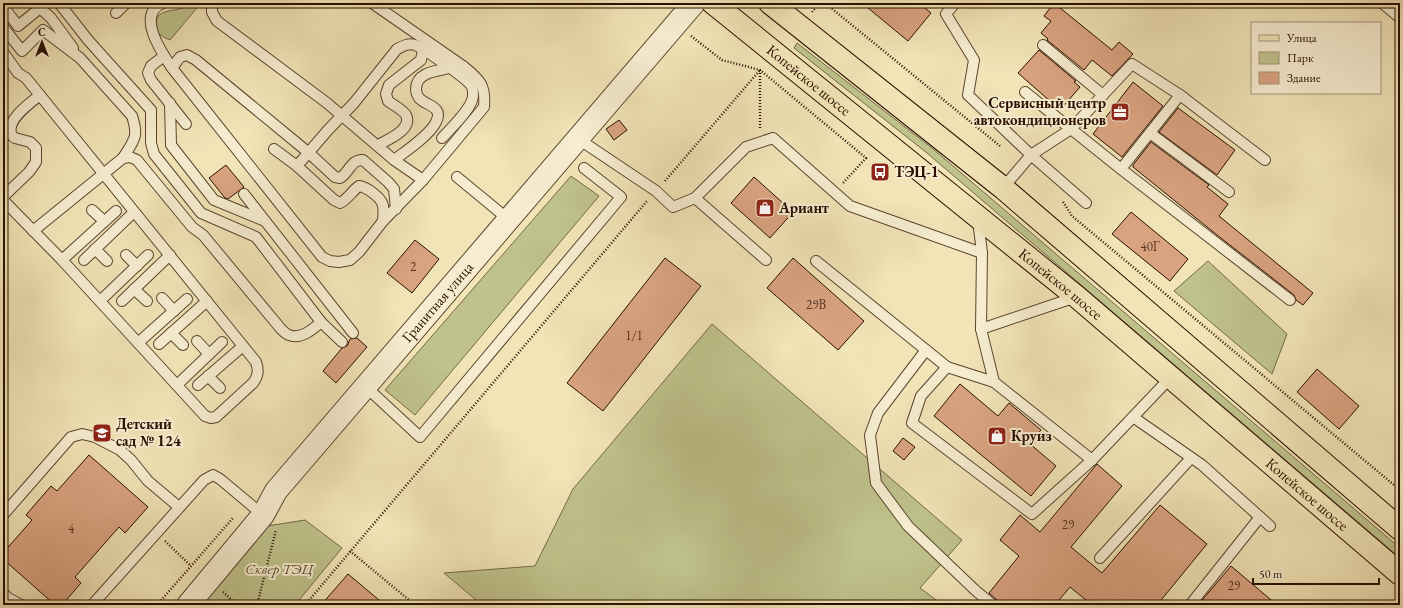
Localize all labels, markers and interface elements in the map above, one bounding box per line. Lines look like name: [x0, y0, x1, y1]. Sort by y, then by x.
north arrow: [22, 22, 62, 62]
legend: [1251, 22, 1381, 94]
text: С: [38, 25, 46, 39]
text: Улица: [1286, 30, 1317, 46]
street label: Копейское шоссе: [763, 40, 855, 120]
text: Парк: [1287, 50, 1314, 66]
text: Здание: [1287, 70, 1321, 86]
place label: Сервисный центр автокондиционеров: [974, 93, 1106, 129]
office icon: Сервисный центр автокондиционеров: [1109, 101, 1131, 123]
bus stop icon: ТЭЦ-1: [869, 161, 891, 183]
place label: ТЭЦ-1: [894, 162, 939, 181]
shop icon: Ариант: [754, 197, 776, 219]
place label: Ариант: [778, 198, 829, 217]
house number: 40Г: [1140, 238, 1160, 255]
street label: Копейское шоссе: [1015, 244, 1107, 324]
street label: Гранитная улица: [397, 258, 477, 346]
house number: 2: [410, 258, 417, 275]
house number: 29В: [806, 296, 826, 313]
house number: 1/1: [625, 327, 643, 344]
place label: Детский сад № 124: [116, 414, 182, 450]
school or university icon: Детский сад № 124: [91, 422, 113, 444]
shop icon: Круиз: [986, 425, 1008, 447]
place label: Круиз: [1011, 426, 1052, 445]
street label: Копейское шоссе: [1262, 453, 1353, 535]
house number: 29: [1062, 516, 1075, 533]
house number: 4: [68, 520, 75, 537]
park label: Сквер ТЭЦ: [245, 559, 315, 578]
scale bar: [1253, 560, 1379, 586]
text: 50 m: [1259, 566, 1283, 582]
house number: 29: [1228, 577, 1241, 594]

